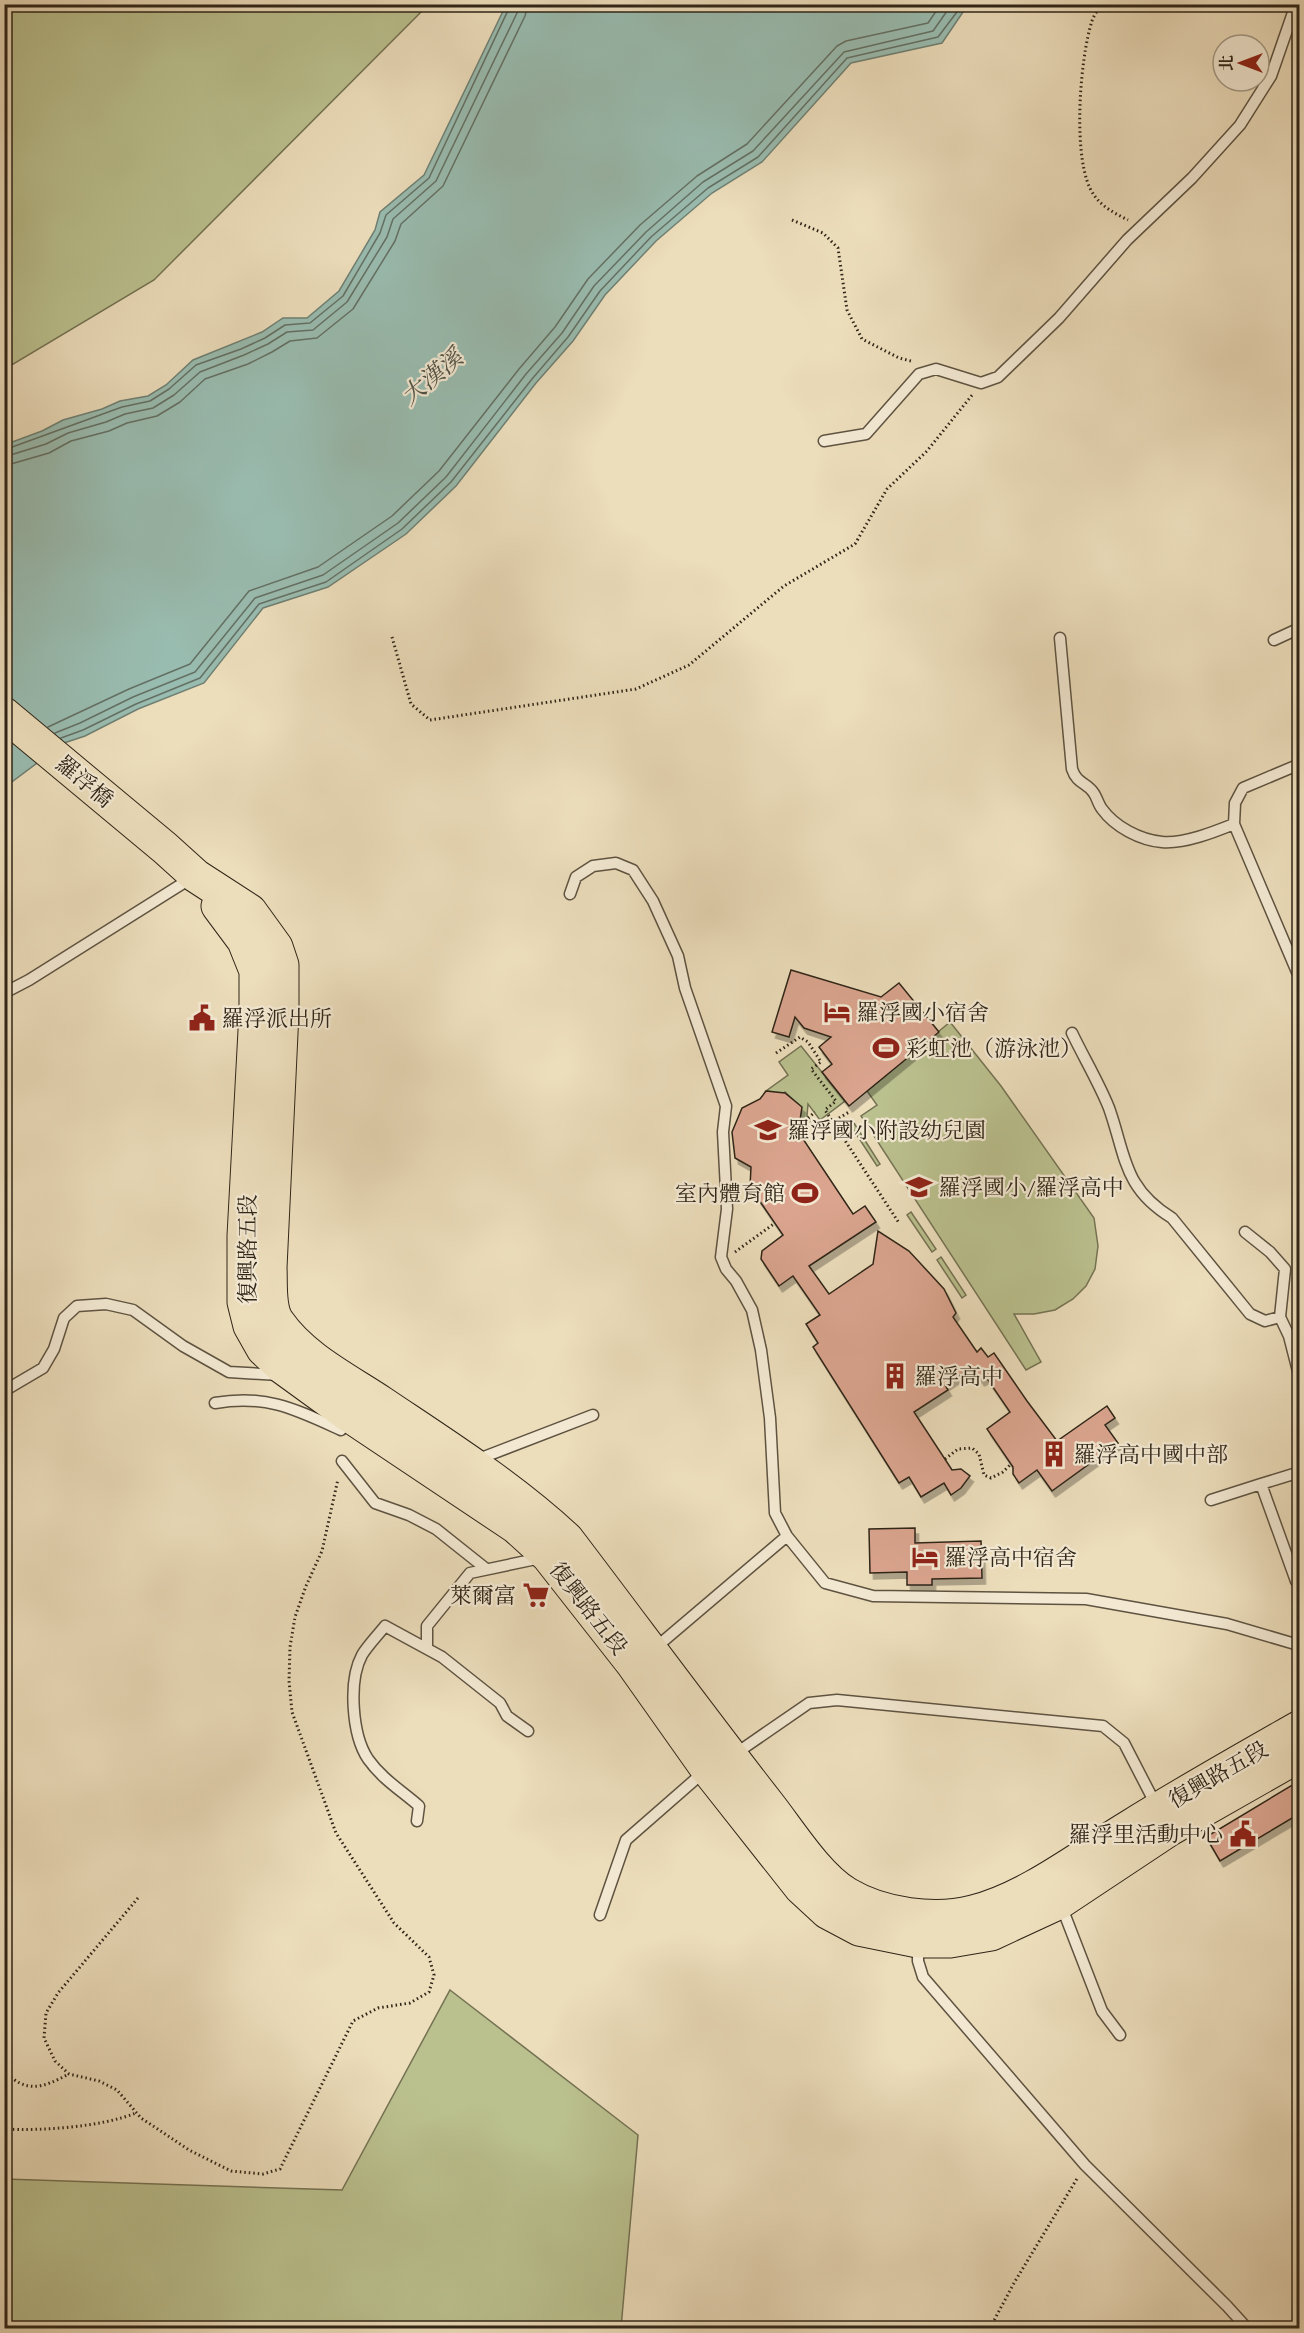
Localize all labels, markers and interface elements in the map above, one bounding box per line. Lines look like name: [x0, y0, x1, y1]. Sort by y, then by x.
north arrow: [1211, 33, 1271, 93]
text: 北: [1216, 55, 1237, 71]
water label: 大漢溪: [394, 340, 472, 412]
street label: 羅浮橋: [50, 749, 119, 814]
hotel icon: 羅浮國小宿舍: [822, 997, 852, 1027]
place label: 羅浮國小宿舍: [857, 998, 989, 1027]
public building icon: 羅浮派出所: [187, 1003, 217, 1033]
place label: 羅浮派出所: [222, 1004, 332, 1033]
sports icon: 彩虹池（游泳池）: [871, 1033, 901, 1063]
place label: 彩虹池（游泳池）: [906, 1034, 1082, 1063]
school or university icon: 羅浮國小附設幼兒園: [753, 1115, 783, 1145]
place label: 羅浮國小附設幼兒園: [788, 1116, 986, 1145]
school or university icon: 羅浮國小/羅浮高中: [904, 1172, 934, 1202]
place label: 羅浮國小/羅浮高中: [939, 1173, 1124, 1202]
sports icon: 室內體育館: [790, 1178, 820, 1208]
place label: 室內體育館: [675, 1179, 785, 1208]
street label: 復興路五段: [233, 1194, 262, 1304]
building icon: 羅浮高中: [880, 1361, 910, 1391]
place label: 羅浮高中: [915, 1362, 1003, 1391]
building icon: 羅浮高中國中部: [1039, 1439, 1069, 1469]
place label: 羅浮高中國中部: [1074, 1440, 1228, 1469]
hotel icon: 羅浮高中宿舍: [910, 1542, 940, 1572]
place label: 羅浮高中宿舍: [945, 1543, 1077, 1572]
street label: 復興路五段: [543, 1556, 634, 1661]
supermarket icon: 萊爾富: [521, 1580, 551, 1610]
place label: 萊爾富: [450, 1581, 516, 1610]
street label: 復興路五段: [1163, 1734, 1273, 1814]
public building icon: 羅浮里活動中心: [1228, 1819, 1258, 1849]
place label: 羅浮里活動中心: [1069, 1820, 1223, 1849]

